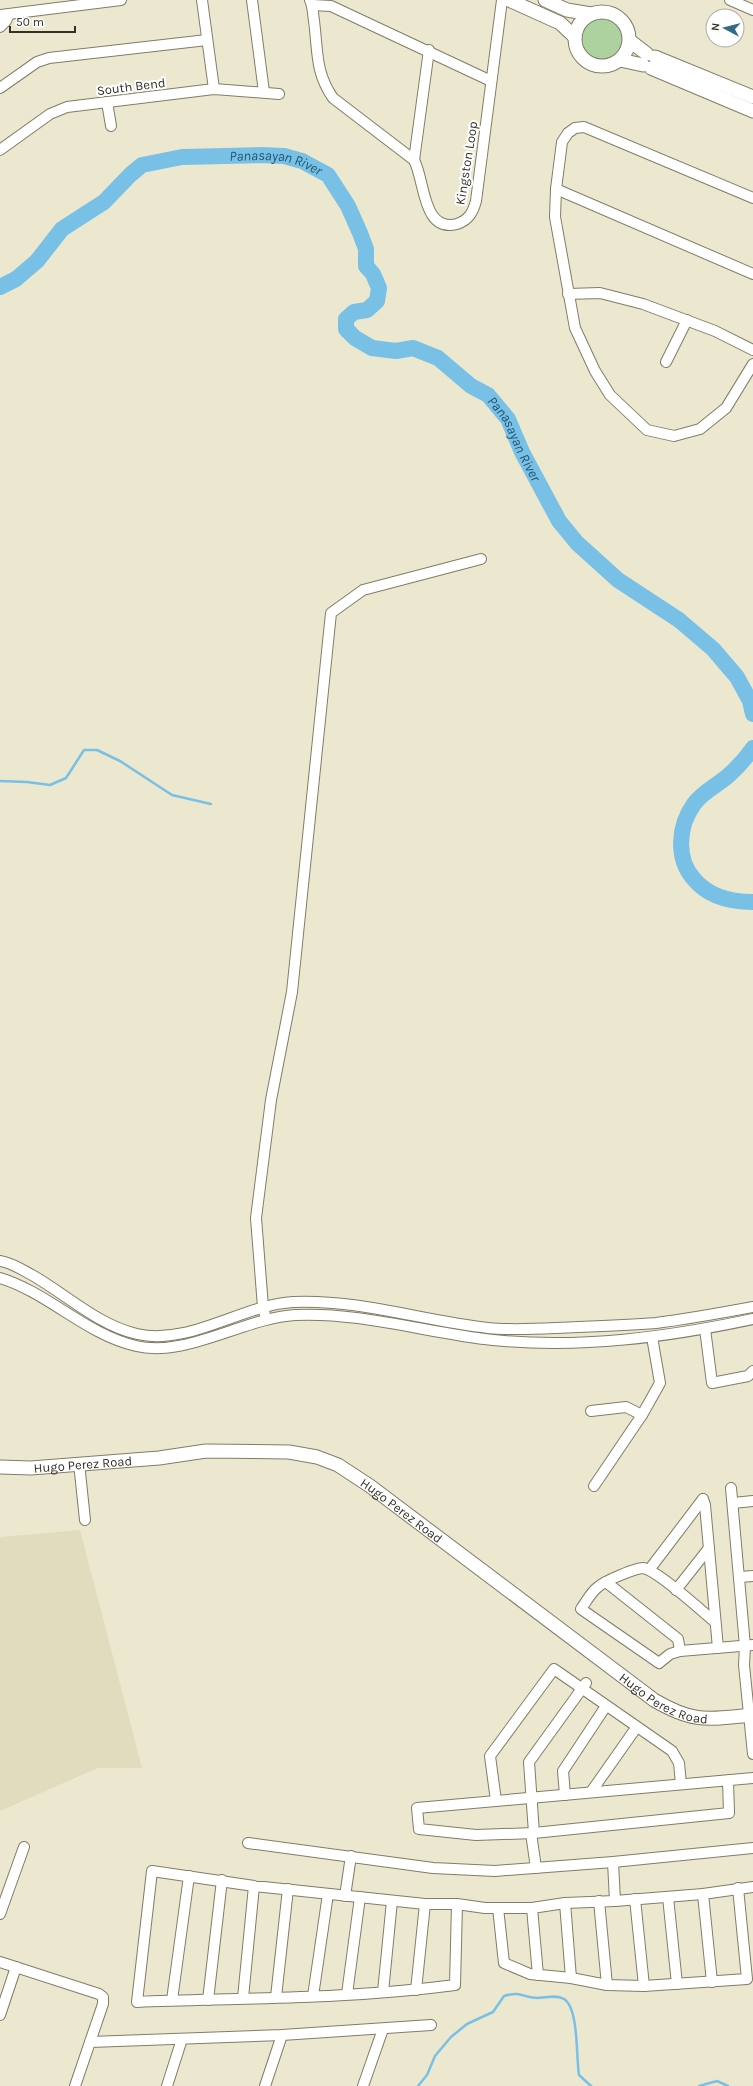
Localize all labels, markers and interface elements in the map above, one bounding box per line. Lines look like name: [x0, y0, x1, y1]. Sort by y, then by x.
scale bar: [10, 8, 75, 34]
north arrow: [705, 8, 745, 48]
text: 50 m: [16, 15, 44, 29]
text: N: [709, 22, 723, 32]
street label: South Bend: [96, 75, 166, 98]
street label: Kingston Loop: [452, 120, 481, 206]
water label: Panasayan River: [229, 147, 326, 180]
water label: Panasayan River: [484, 393, 545, 486]
street label: Hugo Perez Road: [33, 1453, 133, 1476]
street label: Hugo Perez Road: [358, 1475, 445, 1546]
street label: Hugo Perez Road: [616, 1670, 708, 1726]

